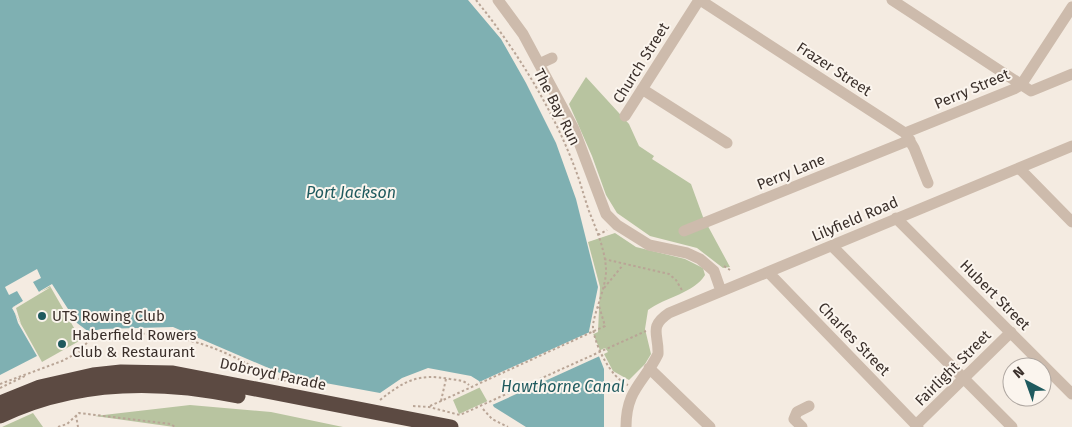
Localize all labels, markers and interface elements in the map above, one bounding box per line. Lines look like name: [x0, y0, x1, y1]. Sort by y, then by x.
street label: Church Street: [609, 19, 673, 107]
street label: Frazer Street: [793, 38, 875, 100]
street label: Perry Street: [932, 65, 1013, 113]
street label: The Bay Run: [530, 66, 584, 148]
street label: Perry Lane: [754, 150, 828, 194]
water label: Port Jackson: [306, 183, 396, 202]
street label: Lilyfield Road: [809, 193, 901, 245]
street label: Hubert Street: [956, 256, 1034, 334]
street label: Charles Street: [814, 299, 894, 380]
place label: UTS Rowing Club: [52, 307, 165, 325]
marker: UTS Rowing Club: [36, 310, 48, 322]
place label: Haberfield Rowers Club & Restaurant: [72, 326, 196, 361]
street label: Fairlight Street: [911, 326, 995, 410]
marker: Haberfield Rowers Club & Restaurant: [56, 338, 68, 350]
street label: Dobroyd Parade: [218, 354, 328, 394]
north arrow: [1002, 357, 1052, 407]
text: N: [1010, 363, 1028, 382]
water label: Hawthorne Canal: [501, 377, 625, 396]

